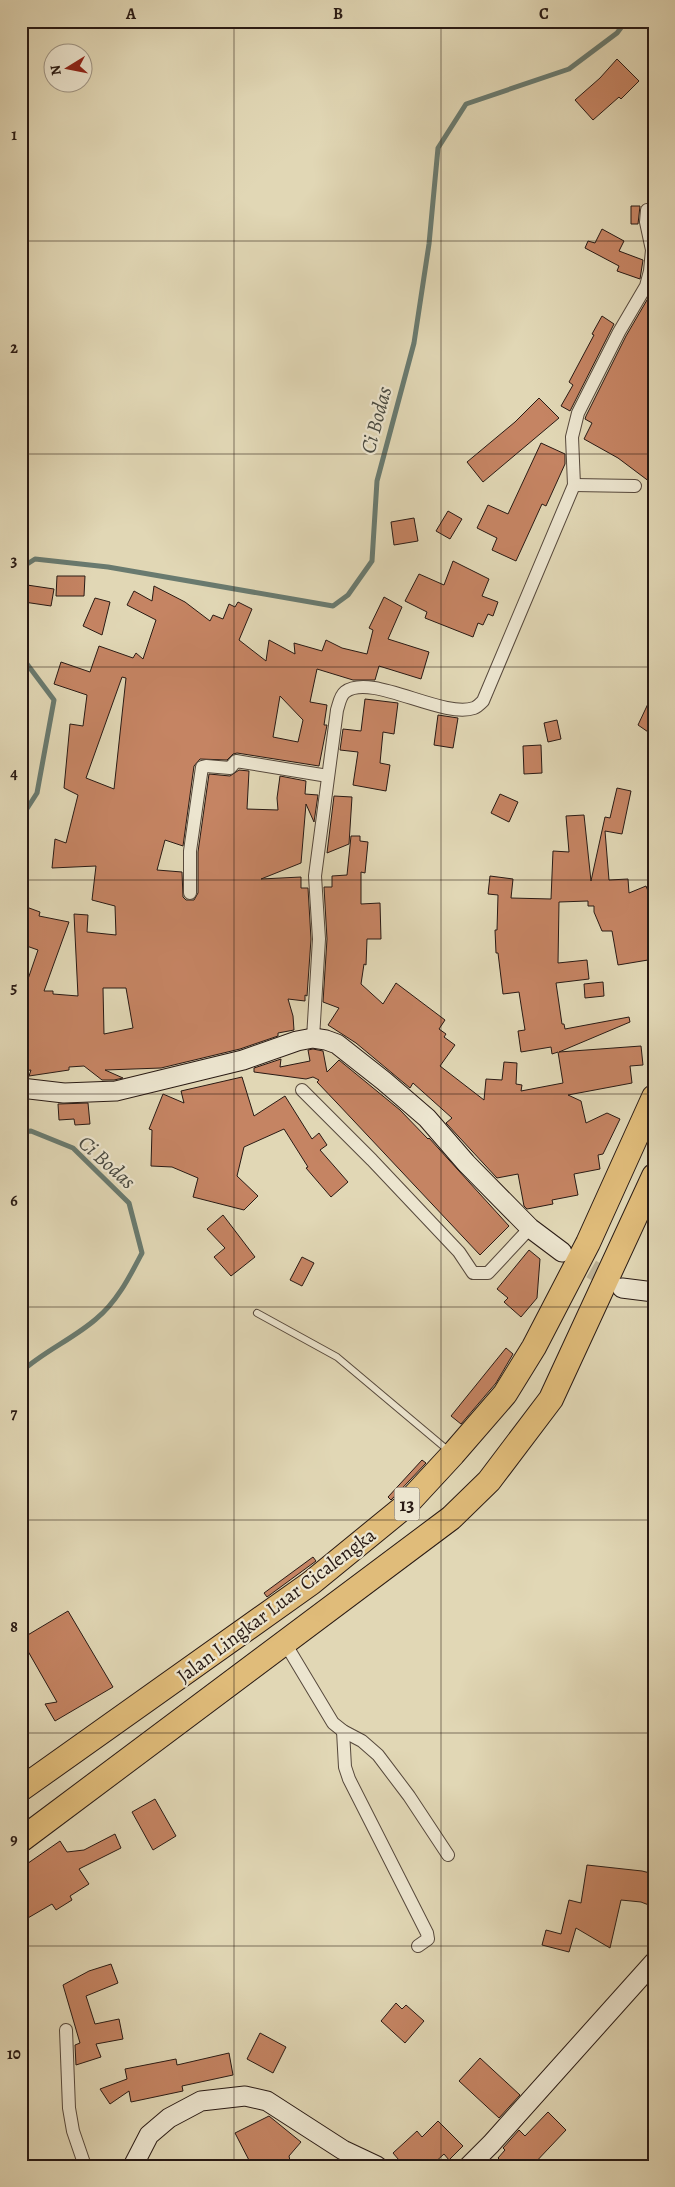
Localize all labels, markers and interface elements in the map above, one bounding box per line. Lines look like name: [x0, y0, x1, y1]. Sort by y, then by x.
text: A: [125, 3, 137, 25]
text: B: [333, 3, 343, 25]
text: C: [539, 3, 549, 25]
north arrow: [42, 42, 92, 92]
text: N: [45, 63, 66, 77]
text: 1: [11, 124, 17, 146]
text: 2: [10, 337, 18, 359]
water label: Ci Bodas: [354, 383, 398, 457]
text: 3: [11, 550, 18, 572]
text: 4: [10, 763, 18, 785]
text: 5: [11, 977, 18, 999]
water label: Ci Bodas: [72, 1129, 142, 1195]
text: 6: [10, 1190, 18, 1212]
text: 7: [11, 1403, 18, 1425]
road number: 13: [394, 1488, 420, 1520]
street label: Jalan Lingkar Luar Cicalengka: [171, 1521, 382, 1689]
text: 8: [10, 1616, 18, 1638]
text: 9: [10, 1829, 18, 1851]
text: 10: [7, 2043, 21, 2065]

